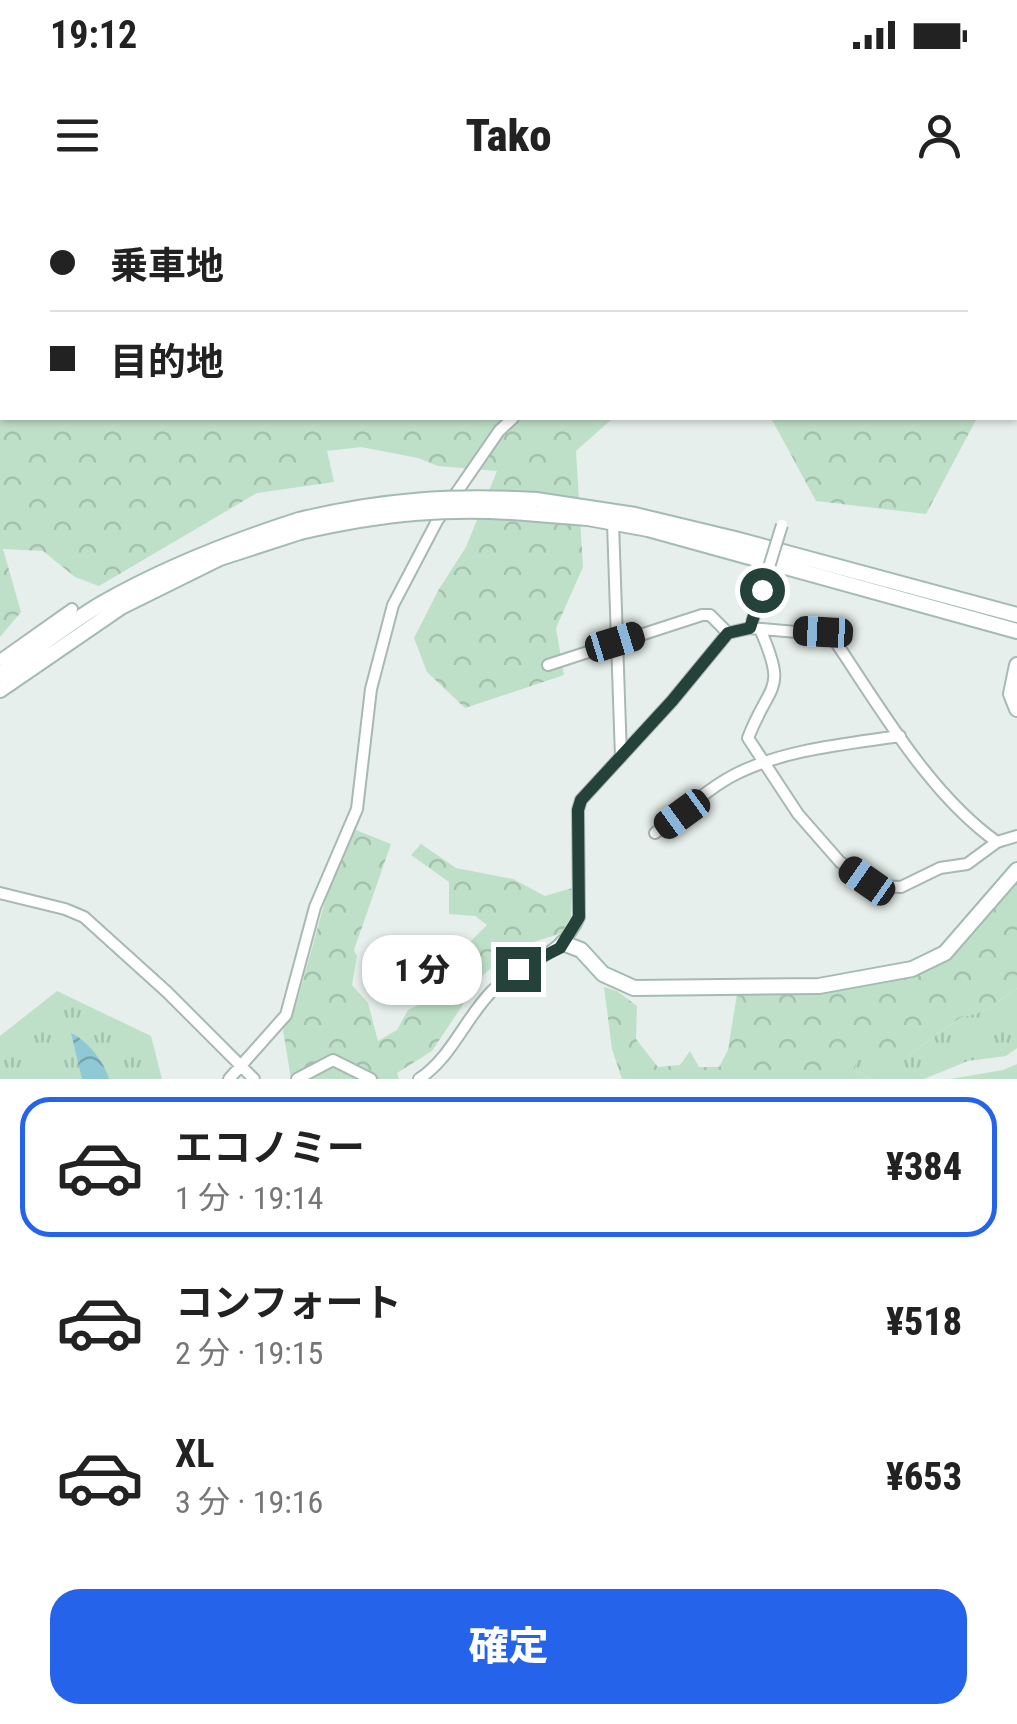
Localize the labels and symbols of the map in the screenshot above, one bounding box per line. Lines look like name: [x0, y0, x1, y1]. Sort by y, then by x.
route start: [740, 568, 785, 613]
car: [792, 615, 854, 649]
car: [582, 619, 648, 665]
car: [649, 784, 715, 844]
car: [834, 852, 900, 910]
callout: 1 分: [363, 934, 483, 1004]
route end: [496, 947, 541, 992]

